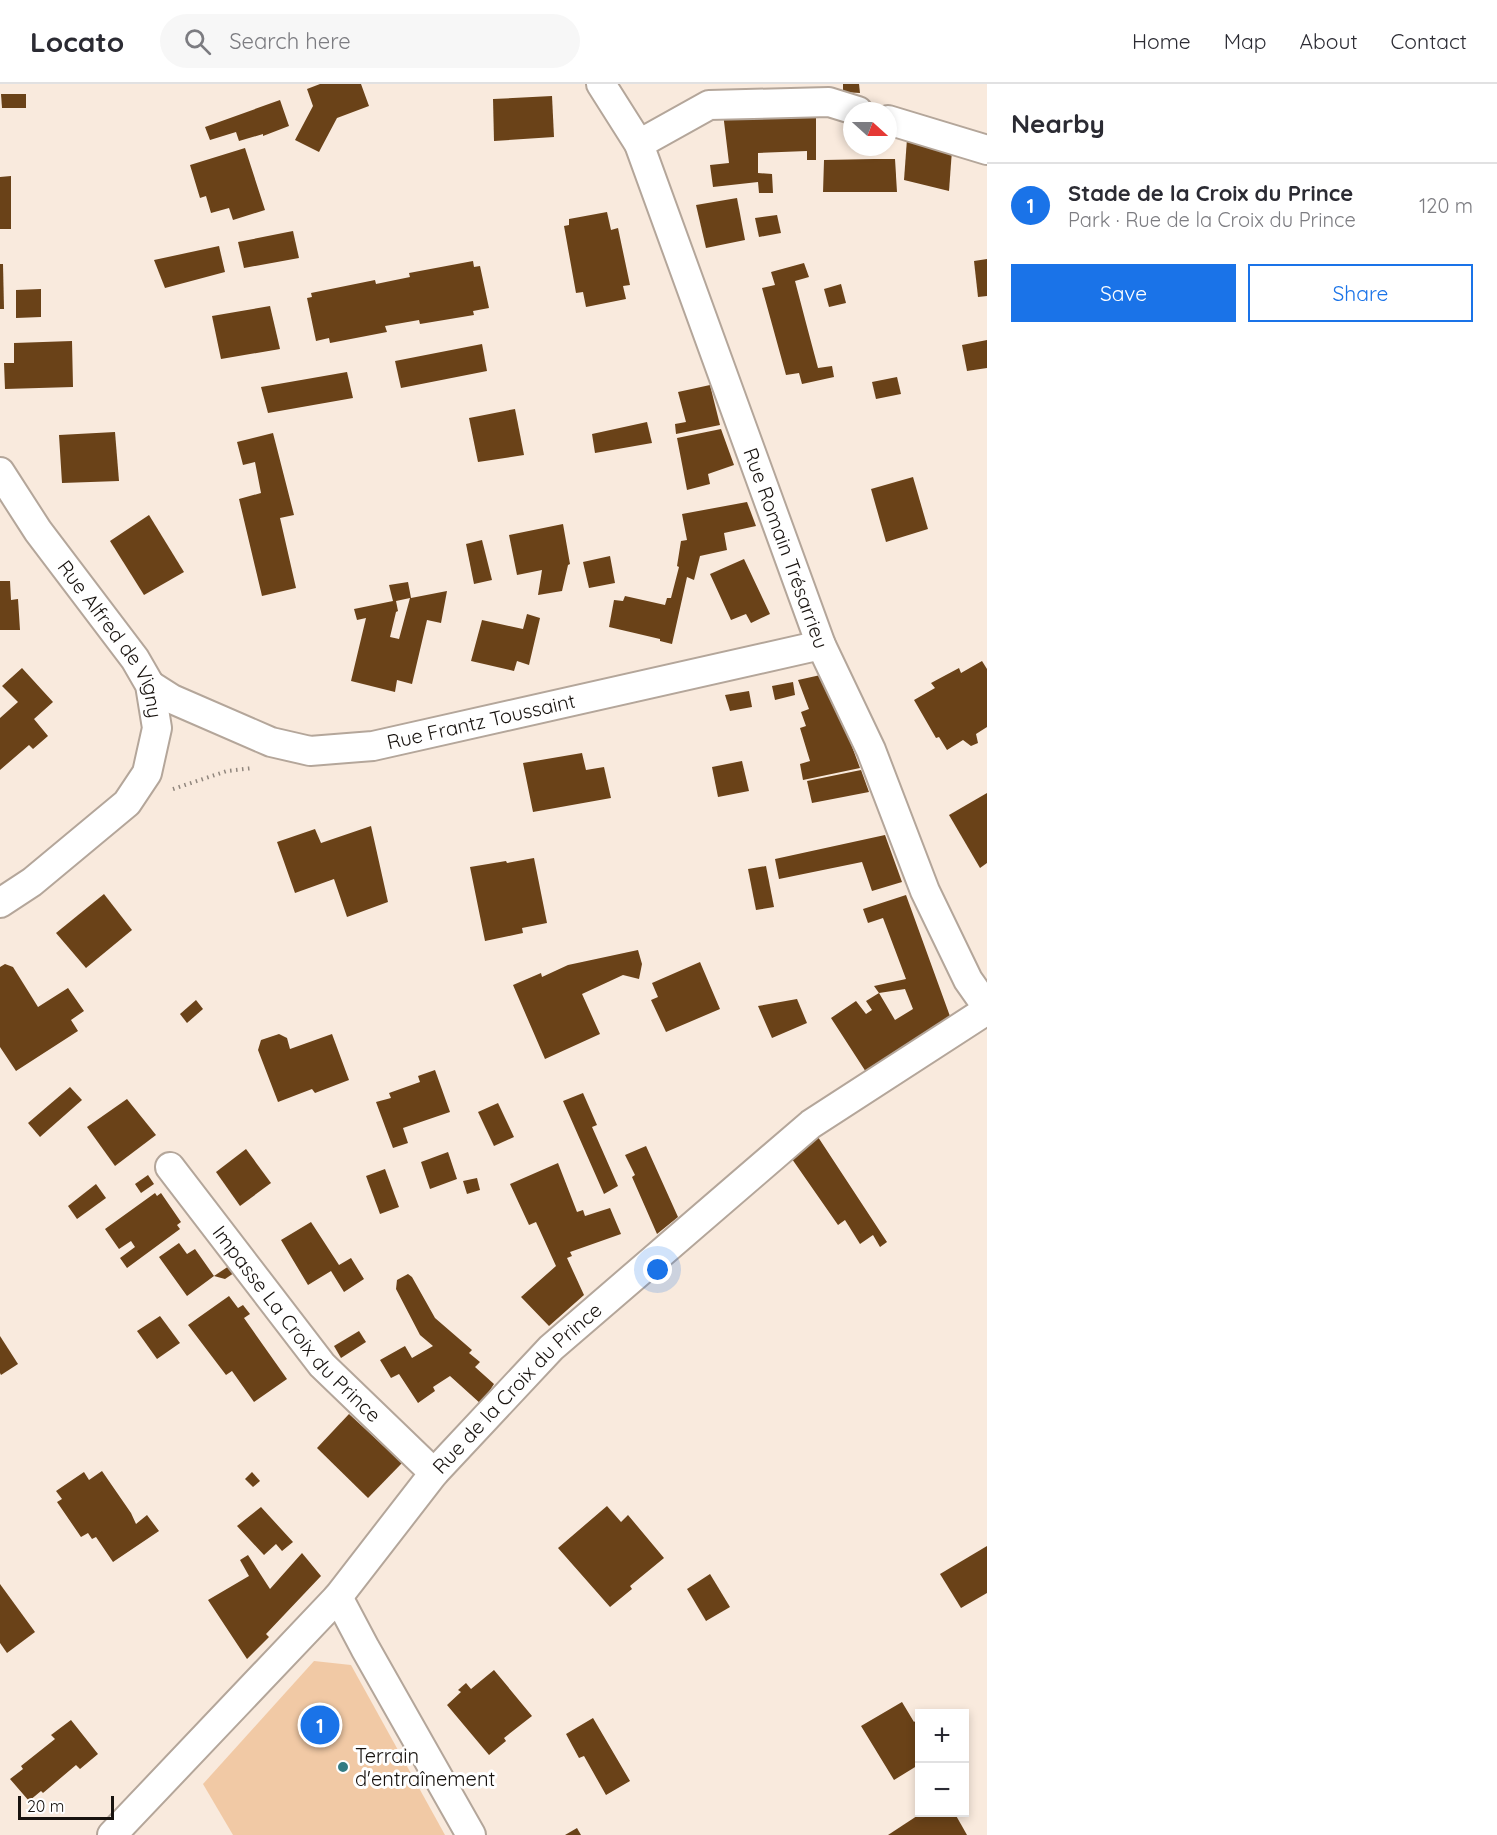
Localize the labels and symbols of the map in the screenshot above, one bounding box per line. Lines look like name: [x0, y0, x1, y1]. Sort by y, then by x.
north arrow: [843, 102, 897, 156]
street label: Rue Romain Trésarrieu: [738, 444, 834, 652]
street label: Rue Alfred de Vigny: [52, 555, 168, 720]
street label: Rue Frantz Toussaint: [384, 688, 578, 755]
street label: Impasse La Croix du Prince: [207, 1220, 387, 1427]
your location: [643, 1255, 672, 1284]
street label: Rue de la Croix du Prince: [427, 1297, 607, 1479]
pin: 1: [300, 1702, 340, 1748]
place label: Terrain d'entraînement: [355, 1743, 495, 1791]
marker: Terrain d'entraînement: [336, 1760, 350, 1774]
scale bar: [18, 1793, 114, 1820]

